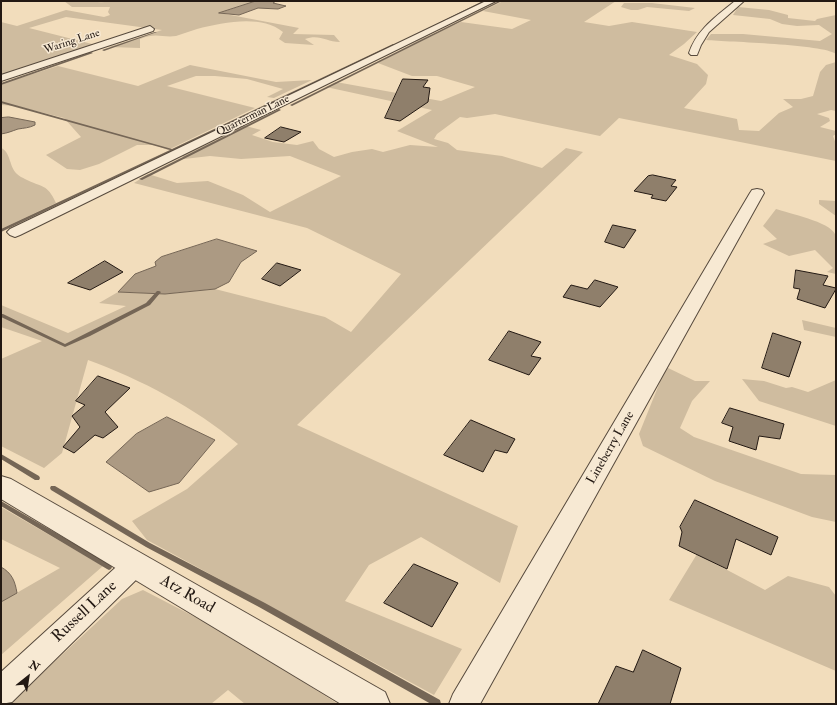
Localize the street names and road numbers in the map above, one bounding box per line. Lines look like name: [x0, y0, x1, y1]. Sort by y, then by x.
street label: Waring Lane: [42, 27, 102, 57]
street label: Quarterman Lane: [214, 93, 292, 139]
street label: Lineberry Lane: [584, 409, 638, 487]
street label: Atz Road: [156, 572, 218, 618]
street label: Russell Lane: [49, 577, 121, 647]

